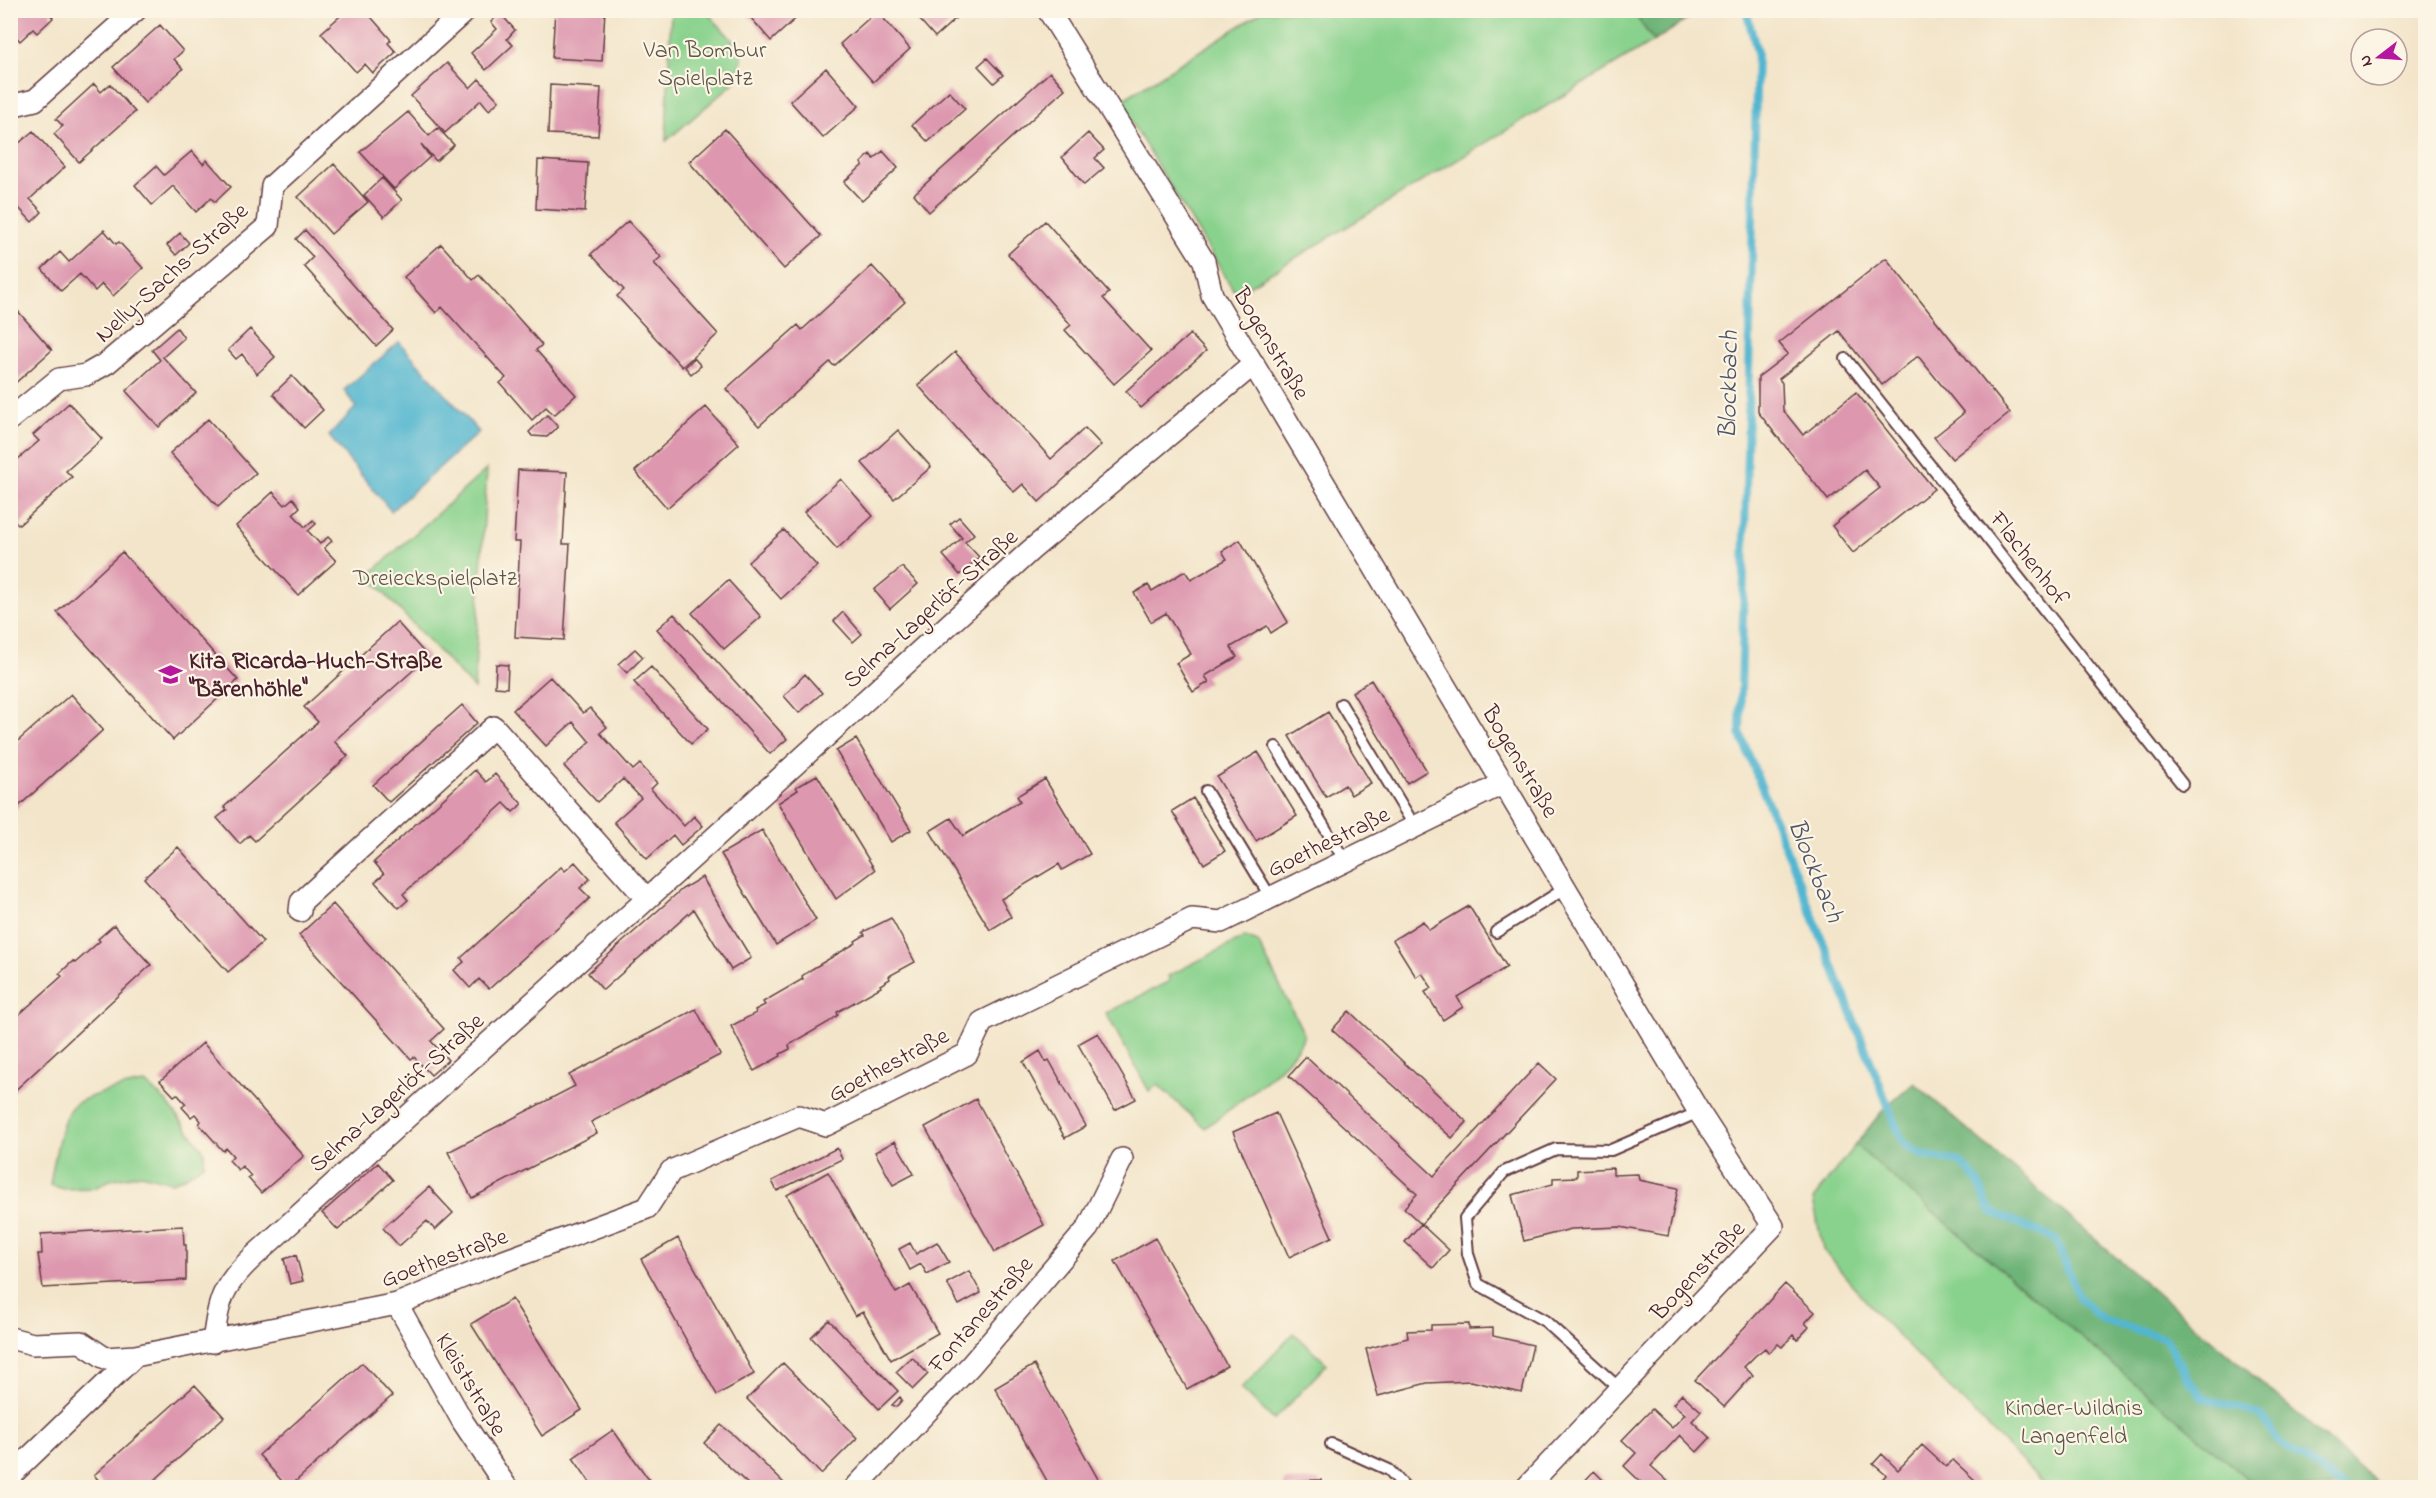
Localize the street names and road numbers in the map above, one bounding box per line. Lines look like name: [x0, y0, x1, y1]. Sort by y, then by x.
street label: Nelly-Sachs-Straße: [88, 195, 258, 353]
street label: Bogenstraße: [1222, 280, 1317, 408]
street label: Flachenhof: [1979, 504, 2077, 615]
street label: Selma-Lagerlöf-Straße: [836, 521, 1027, 698]
street label: Bogenstraße: [1471, 698, 1566, 826]
street label: Goethestraße: [1262, 798, 1397, 888]
street label: Selma-Lagerlöf-Straße: [302, 1005, 493, 1182]
street label: Goethestraße: [822, 1020, 956, 1113]
street label: Bogenstraße: [1642, 1214, 1755, 1330]
street label: Goethestraße: [377, 1220, 513, 1298]
street label: Fontanestraße: [920, 1249, 1043, 1383]
street label: Kleiststraße: [425, 1327, 515, 1444]

